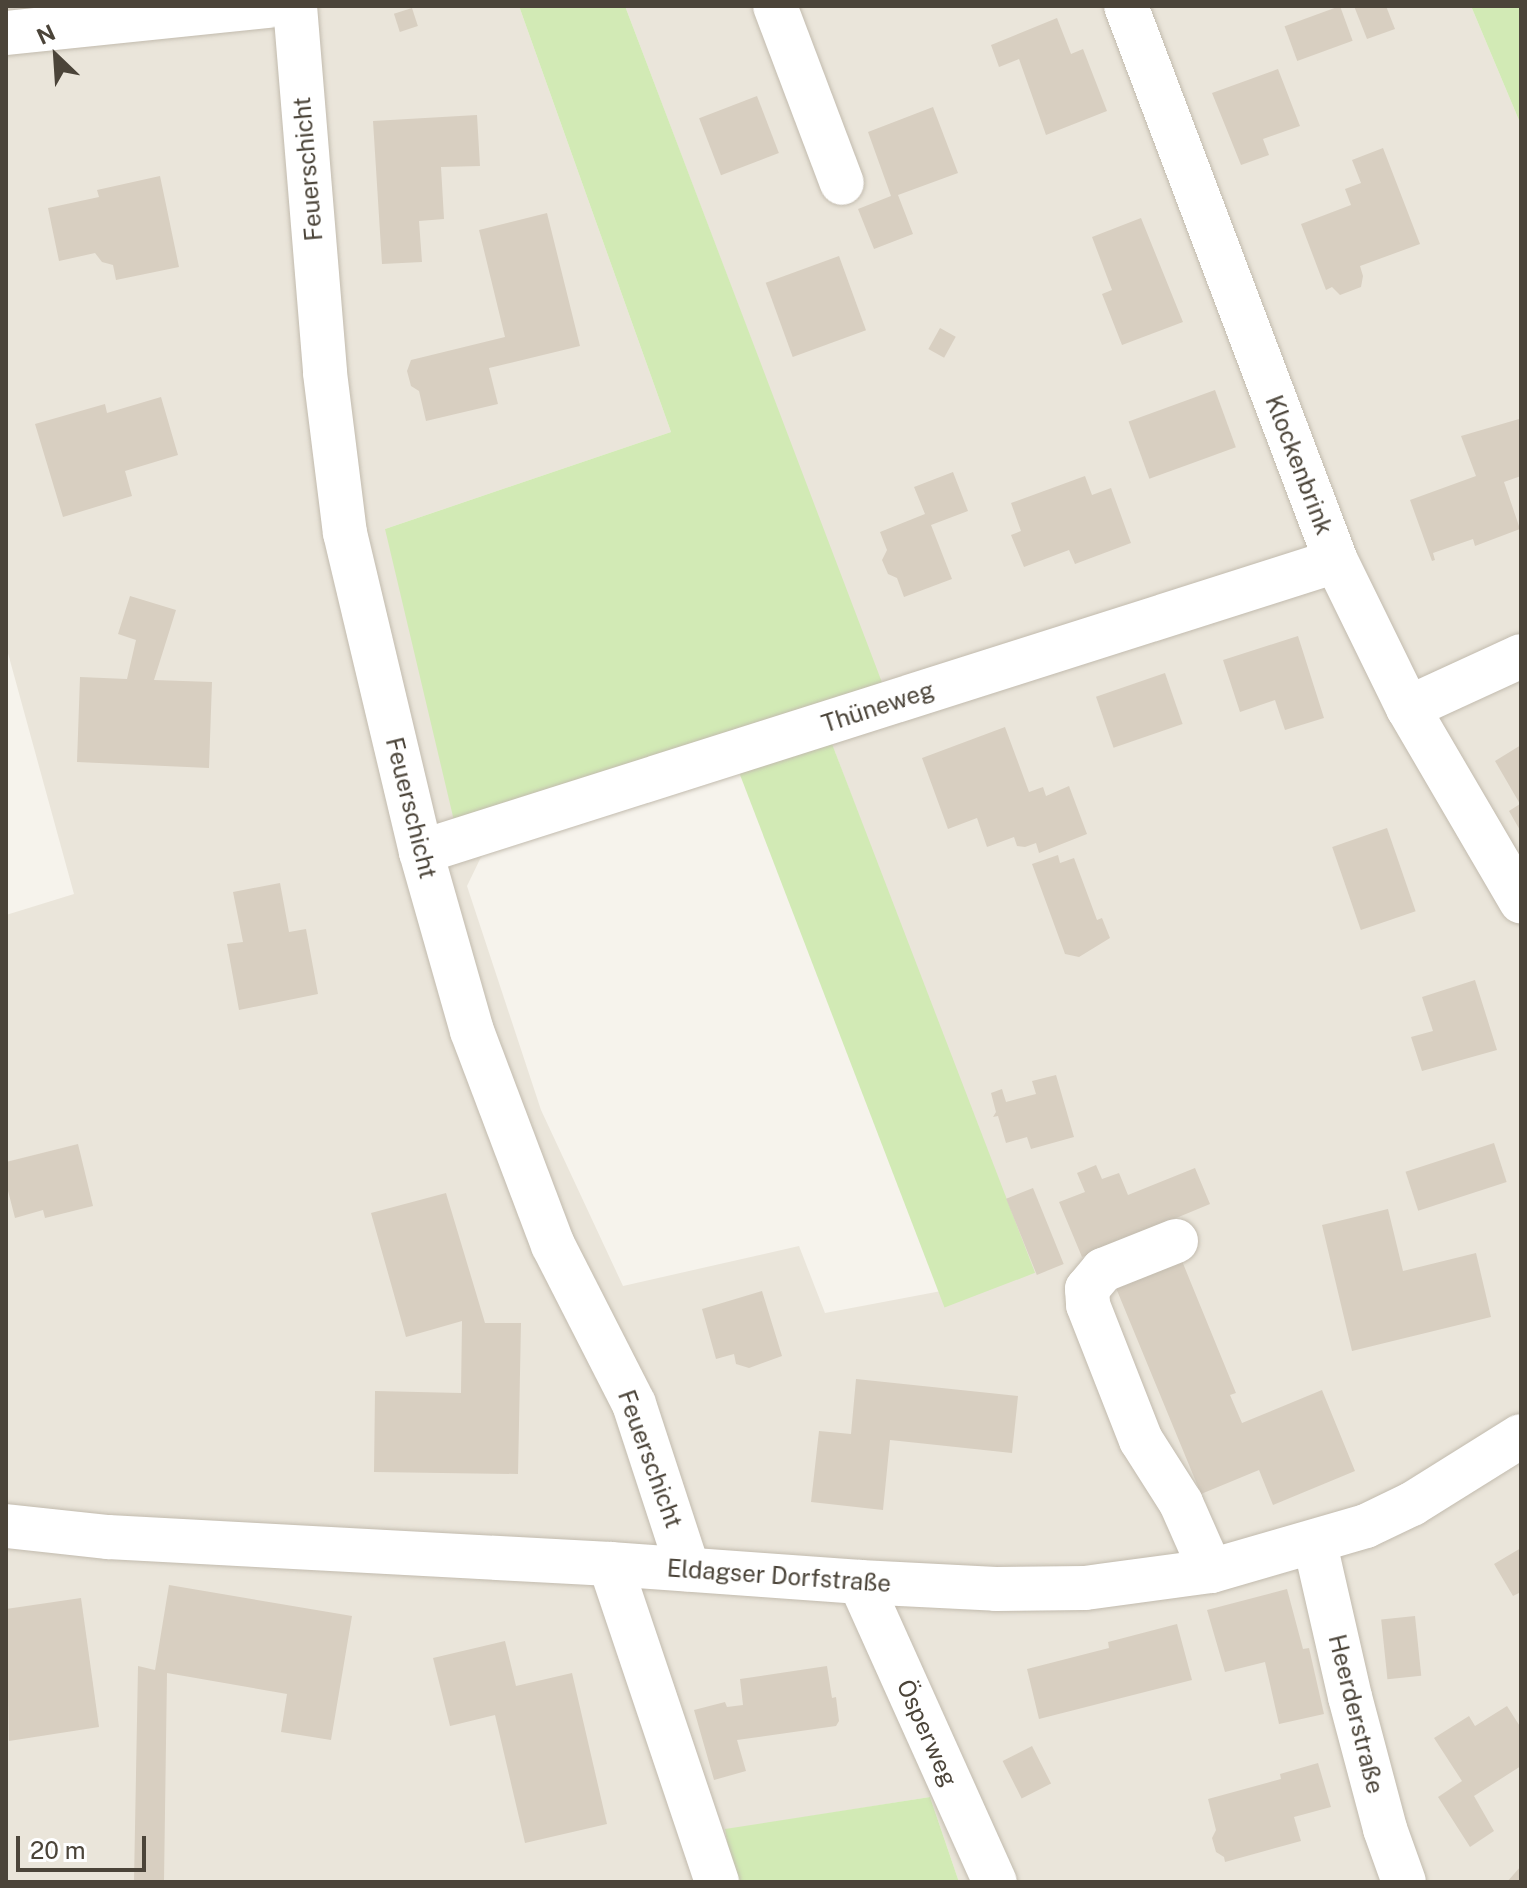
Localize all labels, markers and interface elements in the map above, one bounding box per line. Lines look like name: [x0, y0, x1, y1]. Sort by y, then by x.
north arrow: [16, 16, 96, 96]
text: N: [33, 19, 59, 50]
street label: Feuerschicht: [287, 96, 329, 242]
street label: Klockenbrink: [1259, 391, 1339, 539]
street label: Thüneweg: [818, 675, 938, 739]
street label: Feuerschicht: [380, 734, 442, 882]
street label: Feuerschicht: [612, 1386, 688, 1532]
street label: Eldagser Dorfstraße: [666, 1554, 892, 1598]
street label: Heerderstraße: [1322, 1631, 1390, 1797]
street label: Ösperweg: [891, 1675, 963, 1791]
scale bar: [20, 1820, 150, 1870]
text: 20 m: [30, 1836, 86, 1864]

